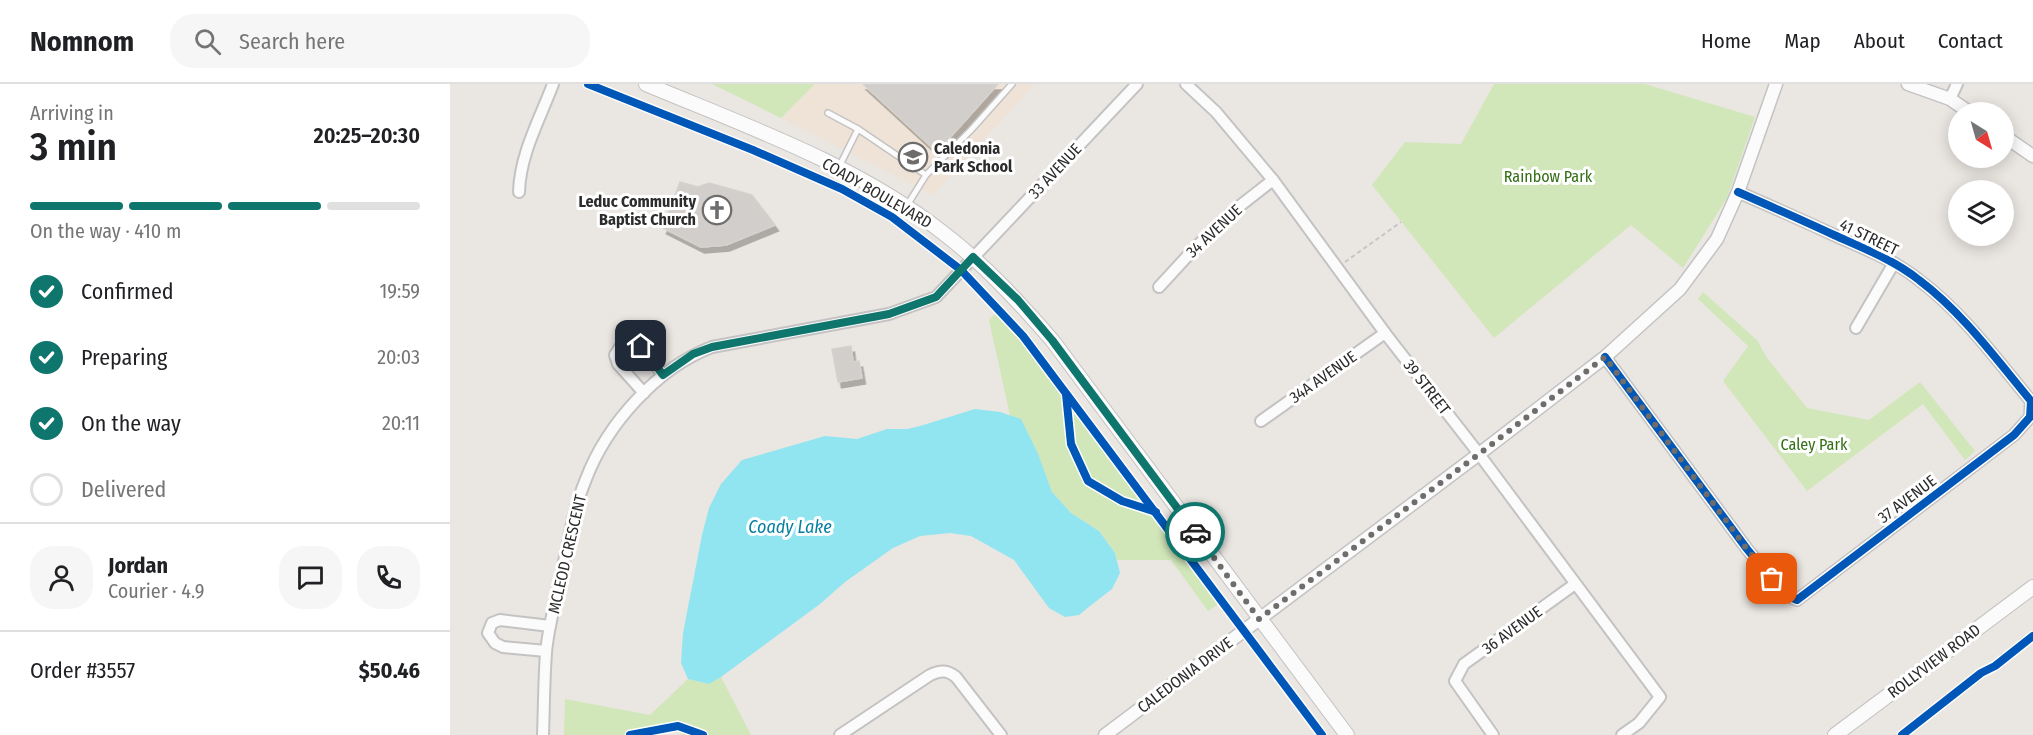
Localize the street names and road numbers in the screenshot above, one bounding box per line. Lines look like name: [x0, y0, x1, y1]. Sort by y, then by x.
street label: 33 AVENUE: [1025, 139, 1085, 203]
street label: COADY BOULEVARD: [819, 154, 935, 232]
street label: 34 AVENUE: [1182, 200, 1246, 262]
street label: 41 STREET: [1837, 215, 1902, 260]
street label: 34A AVENUE: [1286, 347, 1360, 407]
street label: 39 STREET: [1400, 356, 1455, 419]
street label: 37 AVENUE: [1874, 471, 1940, 527]
street label: MCLEOD CRESCENT: [544, 492, 590, 615]
street label: 36 AVENUE: [1478, 602, 1546, 658]
street label: ROLLYVIEW ROAD: [1884, 620, 1984, 702]
street label: CALEDONIA DRIVE: [1134, 633, 1236, 717]

